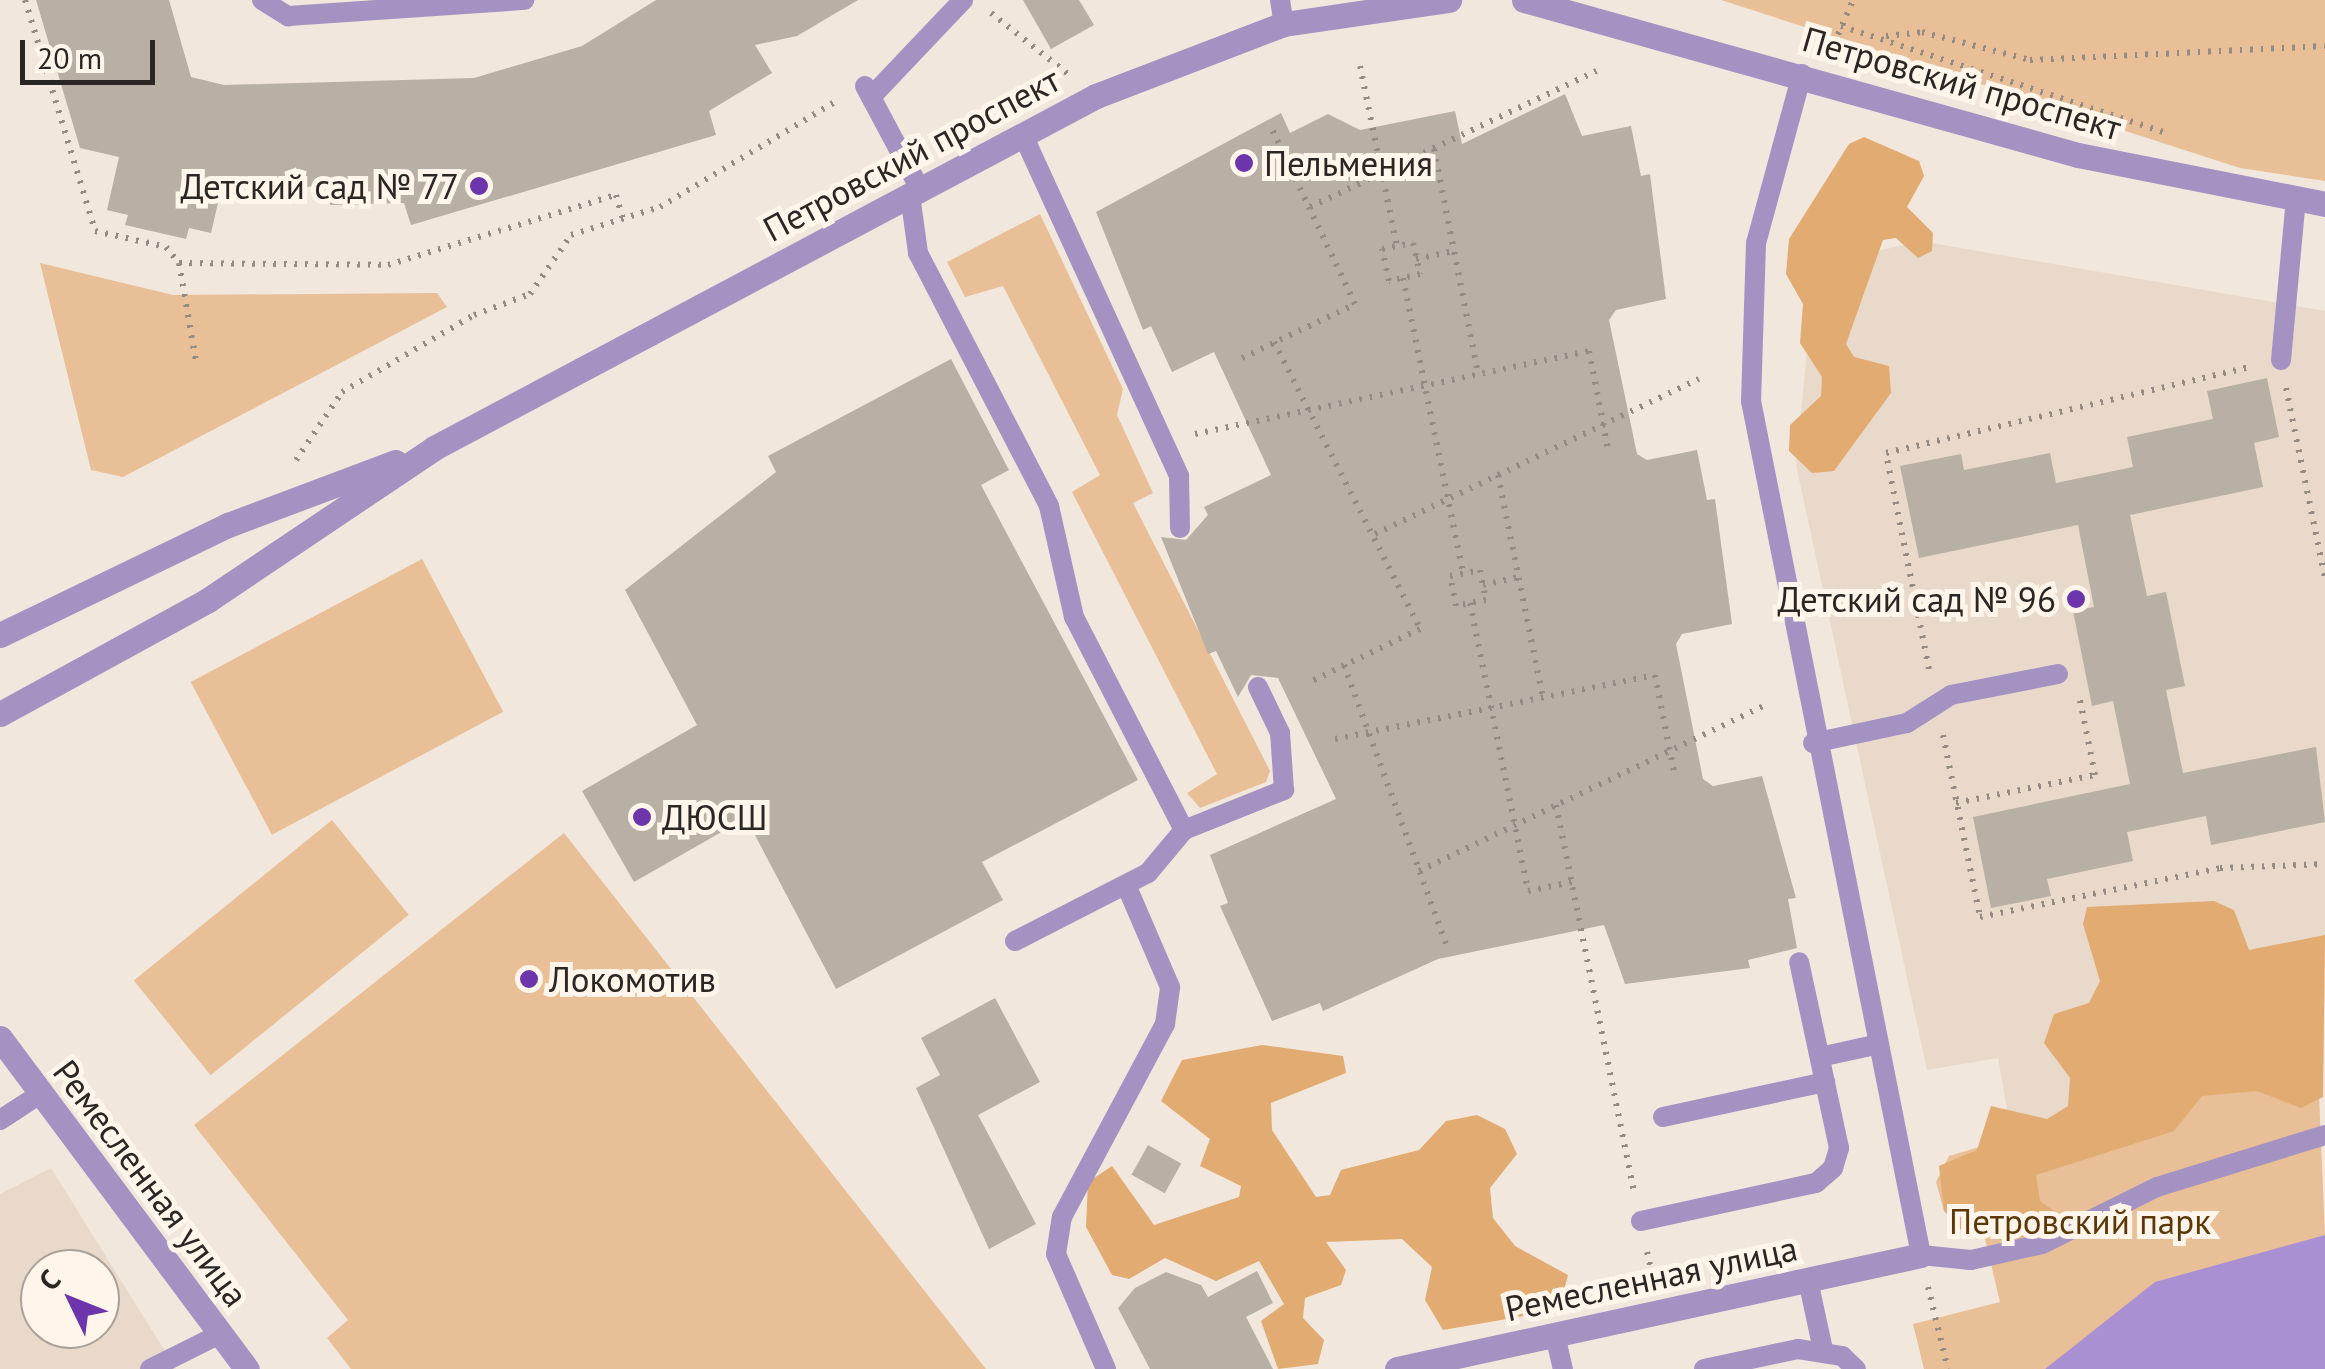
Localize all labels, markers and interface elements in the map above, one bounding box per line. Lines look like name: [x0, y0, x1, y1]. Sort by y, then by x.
street label: Петровский проспект: [1798, 17, 2126, 149]
scale bar: [25, 20, 160, 82]
text: 20 m: [37, 38, 102, 77]
street label: Петровский проспект: [756, 58, 1066, 250]
place label: Пельмения: [1264, 142, 1433, 184]
marker: Пельмения: [1233, 152, 1255, 174]
place label: Детский сад № 77: [180, 165, 459, 207]
marker: Детский сад № 77: [468, 175, 490, 197]
place label: Детский сад № 96: [1777, 578, 2056, 620]
marker: Детский сад № 96: [2065, 588, 2087, 610]
place label: ДЮСШ: [662, 796, 767, 838]
marker: ДЮСШ: [631, 806, 653, 828]
place label: Локомотив: [549, 958, 716, 1000]
marker: Локомотив: [518, 968, 540, 990]
street label: Ремесленная улица: [45, 1052, 257, 1314]
park label: Петровский парк: [1949, 1200, 2211, 1242]
street label: Ремесленная улица: [1501, 1227, 1801, 1329]
north arrow: [20, 1249, 120, 1349]
text: С: [30, 1261, 68, 1298]

